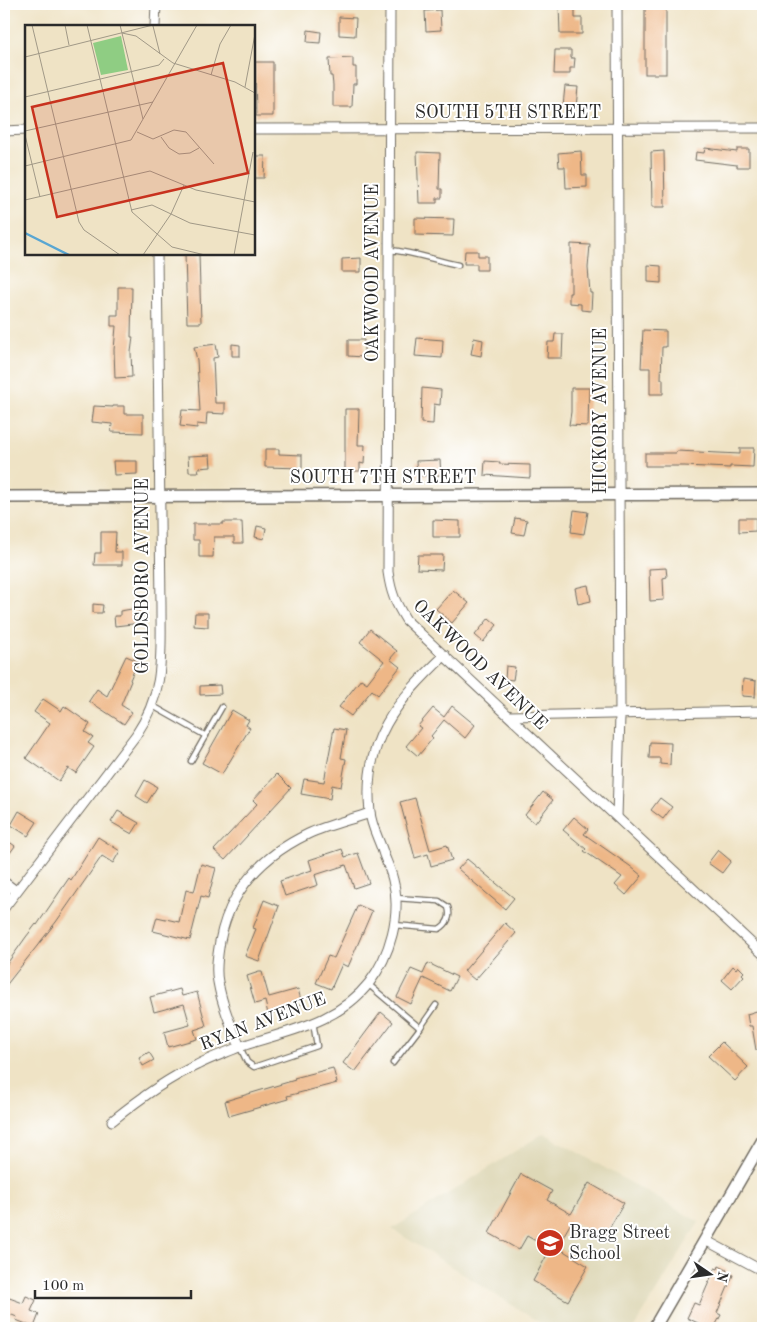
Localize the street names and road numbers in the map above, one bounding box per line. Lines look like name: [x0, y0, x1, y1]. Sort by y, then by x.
street label: SOUTH 5TH STREET: [415, 104, 601, 122]
street label: OAKWOOD AVENUE: [364, 184, 382, 362]
street label: HICKORY AVENUE: [592, 328, 610, 494]
street label: SOUTH 7TH STREET: [290, 469, 476, 487]
street label: GOLDSBORO AVENUE: [134, 478, 152, 674]
street label: OAKWOOD AVENUE: [409, 596, 551, 734]
street label: RYAN AVENUE: [198, 990, 328, 1054]

